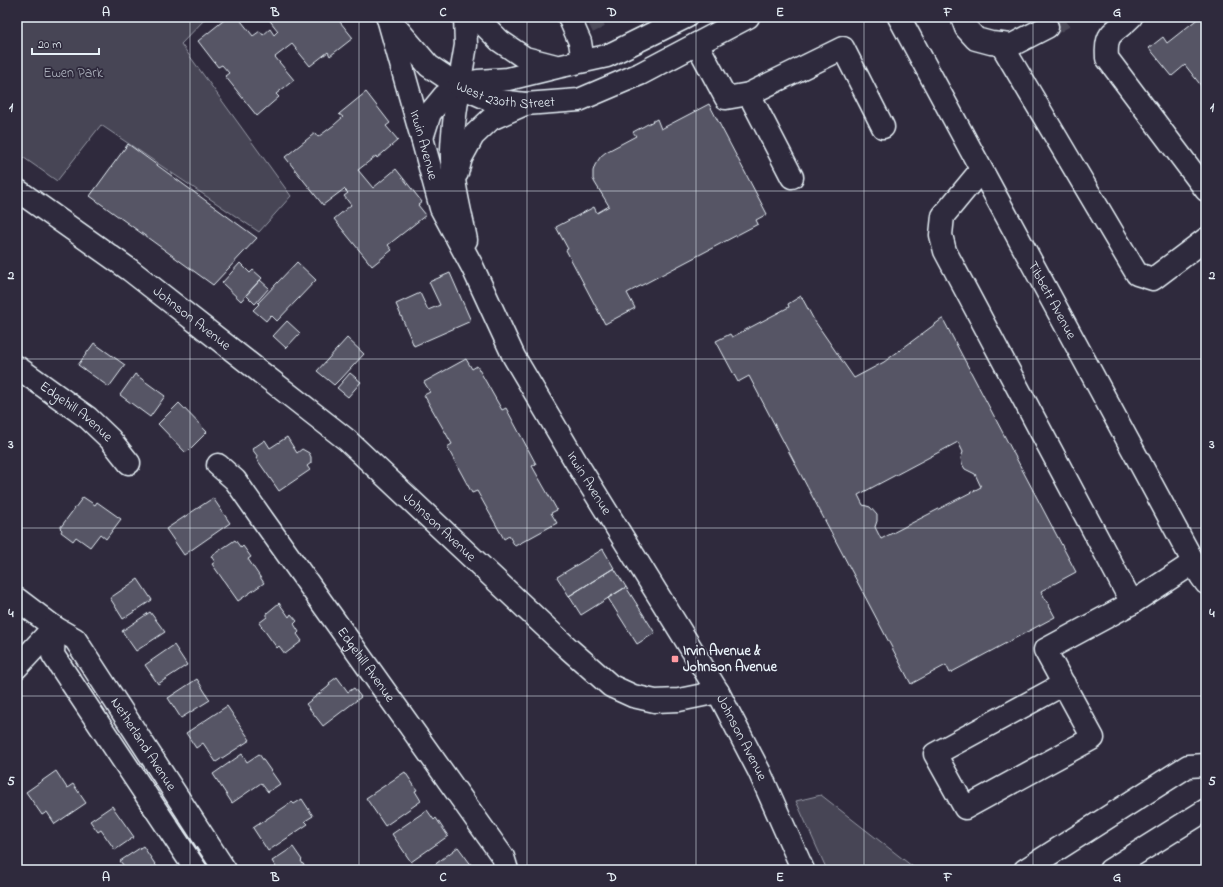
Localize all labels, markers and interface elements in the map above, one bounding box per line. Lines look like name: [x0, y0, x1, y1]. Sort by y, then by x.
text: A: [102, 3, 110, 22]
text: B: [270, 3, 280, 22]
text: C: [439, 3, 447, 22]
text: D: [606, 3, 617, 22]
text: E: [776, 3, 784, 22]
text: F: [943, 3, 953, 22]
text: G: [1113, 3, 1121, 22]
scale bar: [32, 30, 99, 56]
text: 20 m: [38, 36, 61, 54]
park label: Ewen Park: [43, 63, 104, 84]
street label: West 230th Street: [453, 75, 556, 115]
text: 1: [9, 98, 14, 117]
text: 1: [1210, 98, 1215, 117]
street label: Irwin Avenue: [404, 108, 444, 183]
street label: Tibbett Avenue: [1022, 257, 1082, 344]
text: 2: [7, 266, 15, 285]
text: 2: [1208, 266, 1216, 285]
street label: Johnson Avenue: [148, 281, 236, 356]
street label: Edgehill Avenue: [35, 376, 118, 447]
text: 3: [7, 435, 14, 454]
text: 3: [1208, 435, 1215, 454]
street label: Irwin Avenue: [561, 447, 617, 520]
street label: Johnson Avenue: [398, 487, 481, 567]
text: 4: [7, 604, 14, 623]
text: 4: [1208, 604, 1215, 623]
street label: Edgehill Avenue: [332, 623, 401, 707]
place label: Irvin Avenue & Johnson Avenue: [683, 641, 778, 678]
marker: Irvin Avenue & Johnson Avenue: [670, 654, 680, 664]
street label: Johnson Avenue: [711, 691, 773, 785]
street label: Netherland Avenue: [105, 693, 182, 796]
text: 5: [7, 772, 15, 791]
text: 5: [1208, 772, 1216, 791]
text: A: [102, 868, 110, 887]
text: B: [270, 868, 280, 887]
text: C: [439, 868, 447, 887]
text: D: [606, 868, 617, 887]
text: E: [776, 868, 784, 887]
text: F: [943, 868, 953, 887]
text: G: [1113, 868, 1121, 887]

